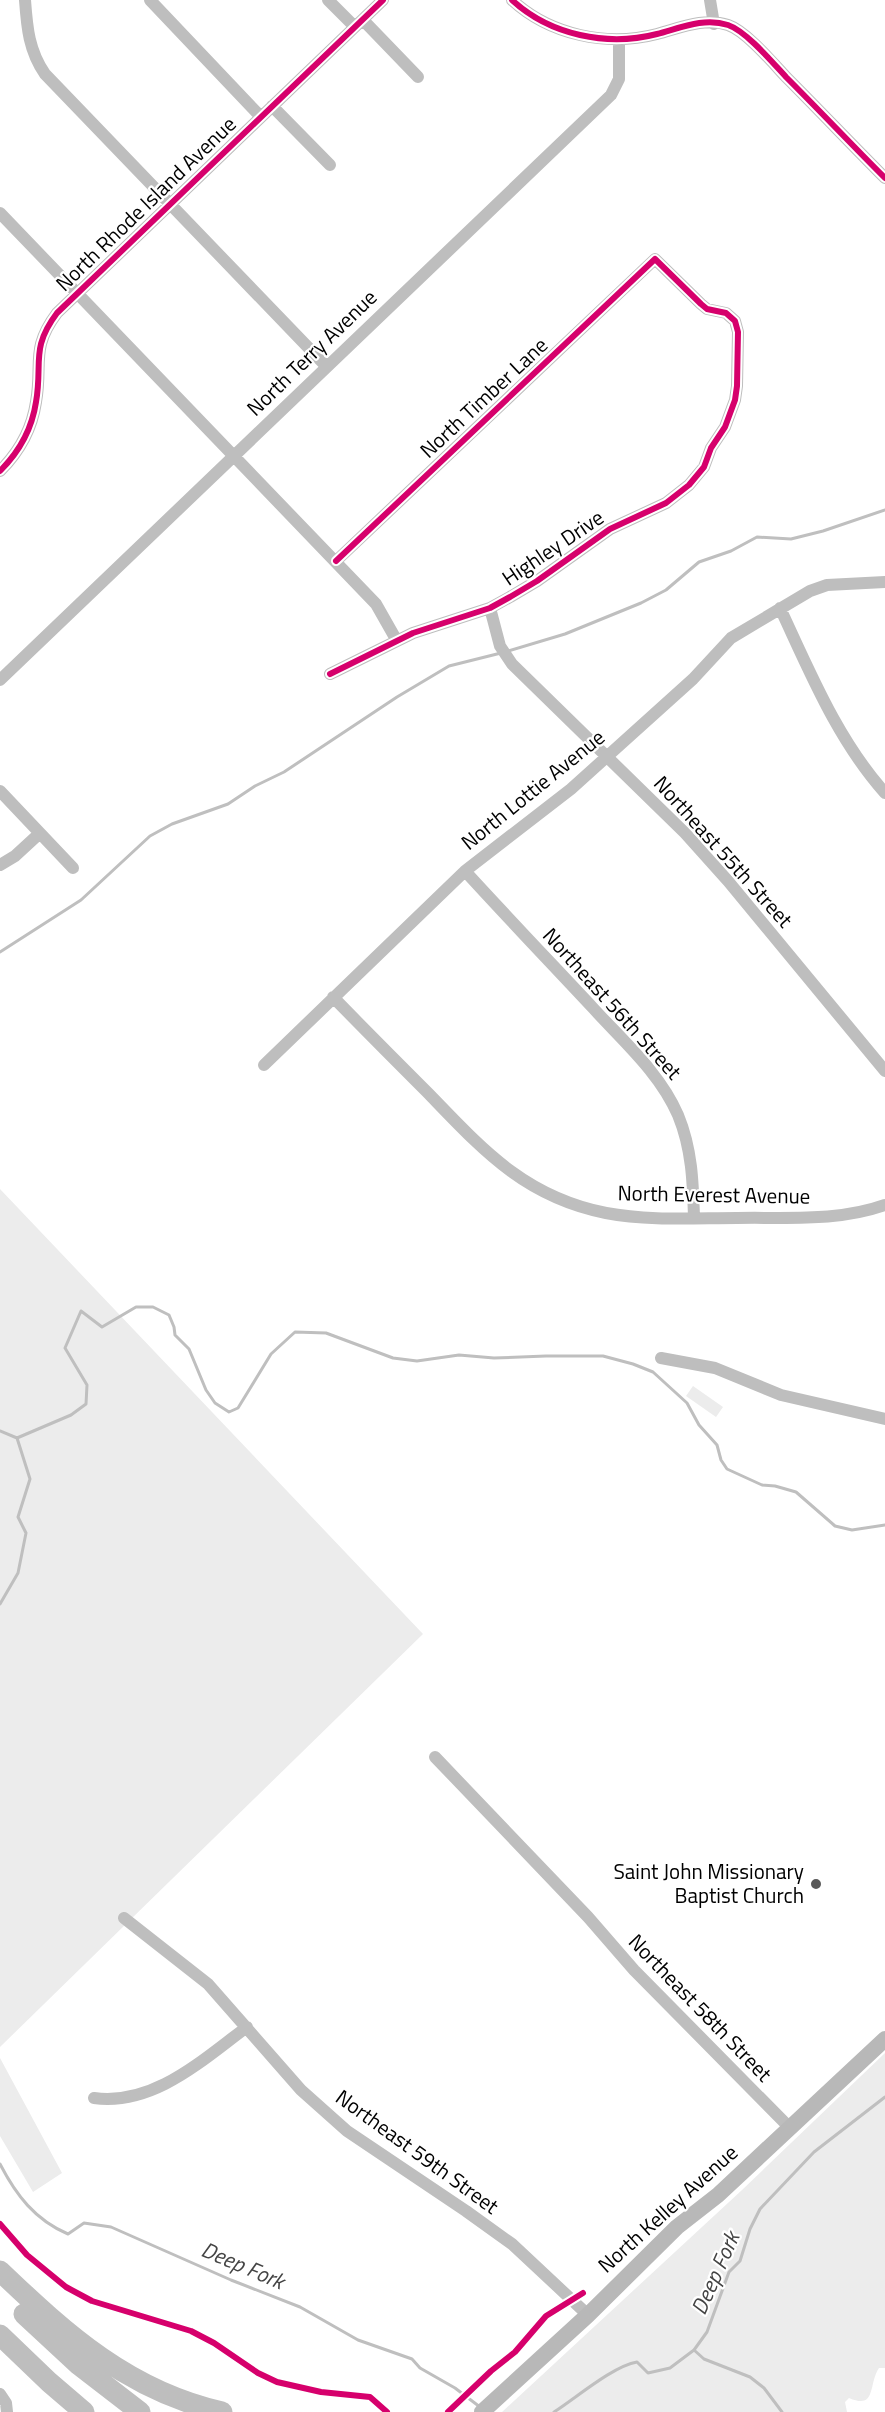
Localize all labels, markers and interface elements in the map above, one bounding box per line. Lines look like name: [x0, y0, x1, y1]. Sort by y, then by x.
street label: North Rhode Island Avenue: [48, 108, 243, 298]
street label: North Terry Avenue: [239, 282, 384, 423]
street label: North Timber Lane: [412, 329, 555, 465]
street label: Highley Drive: [495, 501, 610, 593]
street label: North Lottie Avenue: [454, 721, 611, 857]
street label: Northeast 55th Street: [647, 768, 801, 935]
street label: Northeast 56th Street: [536, 920, 690, 1087]
street label: North Everest Avenue: [617, 1176, 811, 1212]
place label: Saint John Missionary Baptist Church: [613, 1855, 804, 1911]
marker: Saint John Missionary Baptist Church: [809, 1877, 823, 1891]
street label: Northeast 58th Street: [622, 1926, 780, 2089]
street label: Northeast 59th Street: [329, 2081, 506, 2222]
street label: North Kelley Avenue: [590, 2137, 744, 2280]
water label: Deep Fork: [682, 2224, 749, 2320]
water label: Deep Fork: [196, 2232, 292, 2299]

